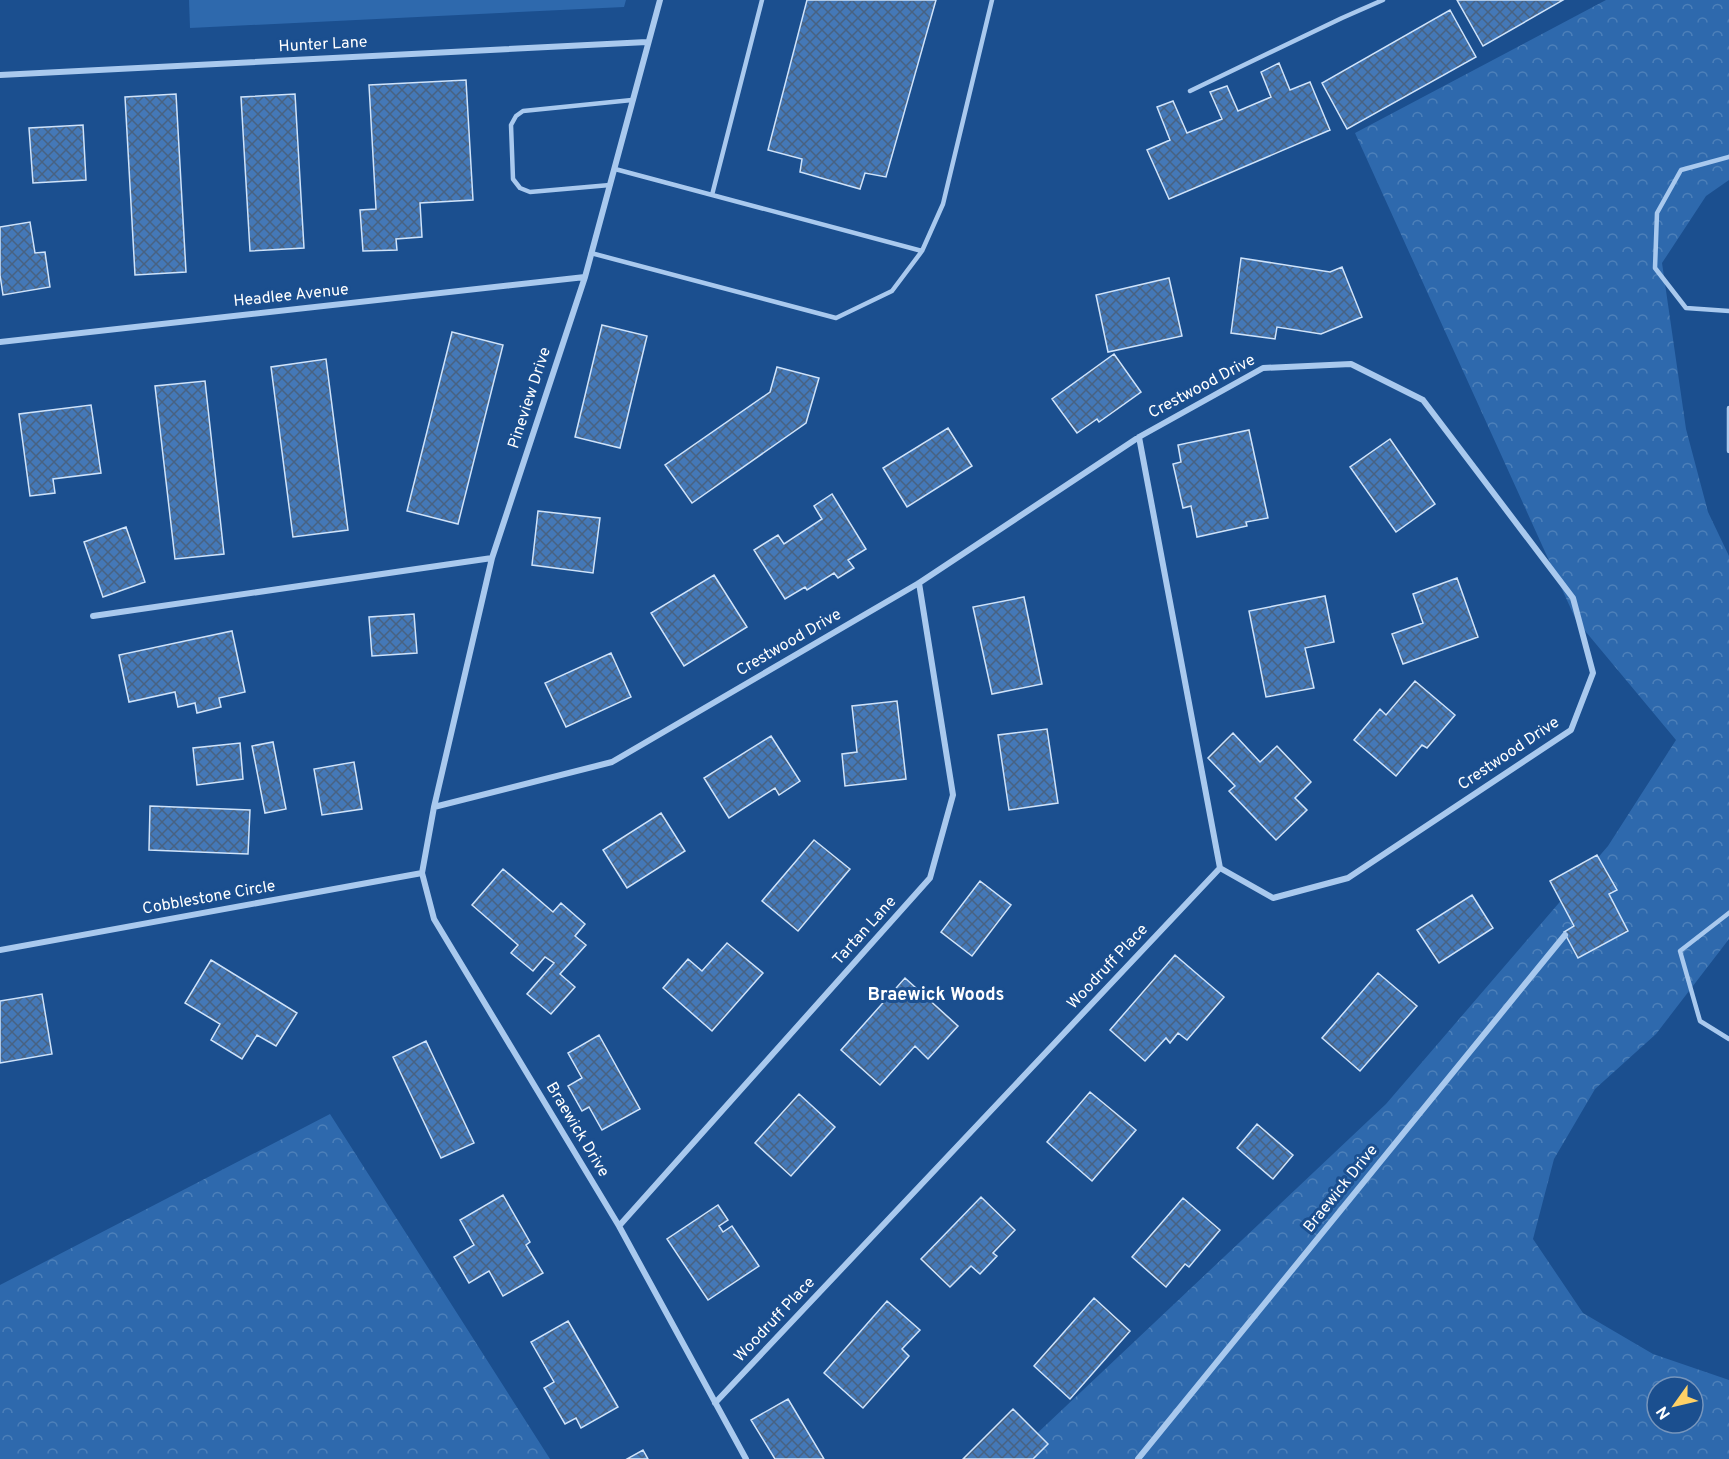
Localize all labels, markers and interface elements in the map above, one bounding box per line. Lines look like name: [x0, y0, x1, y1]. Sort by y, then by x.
street label: Hunter Lane: [278, 33, 368, 57]
street label: Headlee Avenue: [232, 280, 350, 312]
street label: Pineview Drive: [504, 345, 556, 451]
street label: Crestwood Drive: [1145, 350, 1259, 424]
street label: Crestwood Drive: [733, 605, 845, 681]
street label: Crestwood Drive: [1454, 713, 1564, 795]
street label: Cobblestone Circle: [141, 876, 277, 920]
street label: Tartan Lane: [829, 892, 901, 970]
street label: Woodruff Place: [1063, 920, 1153, 1014]
district label: Braewick Woods: [868, 984, 1004, 1007]
street label: Braewick Drive: [541, 1079, 613, 1181]
street label: Braewick Drive: [1300, 1141, 1382, 1237]
street label: Woodruff Place: [730, 1273, 820, 1367]
north arrow: [1645, 1375, 1705, 1435]
text: N: [1653, 1402, 1676, 1423]

